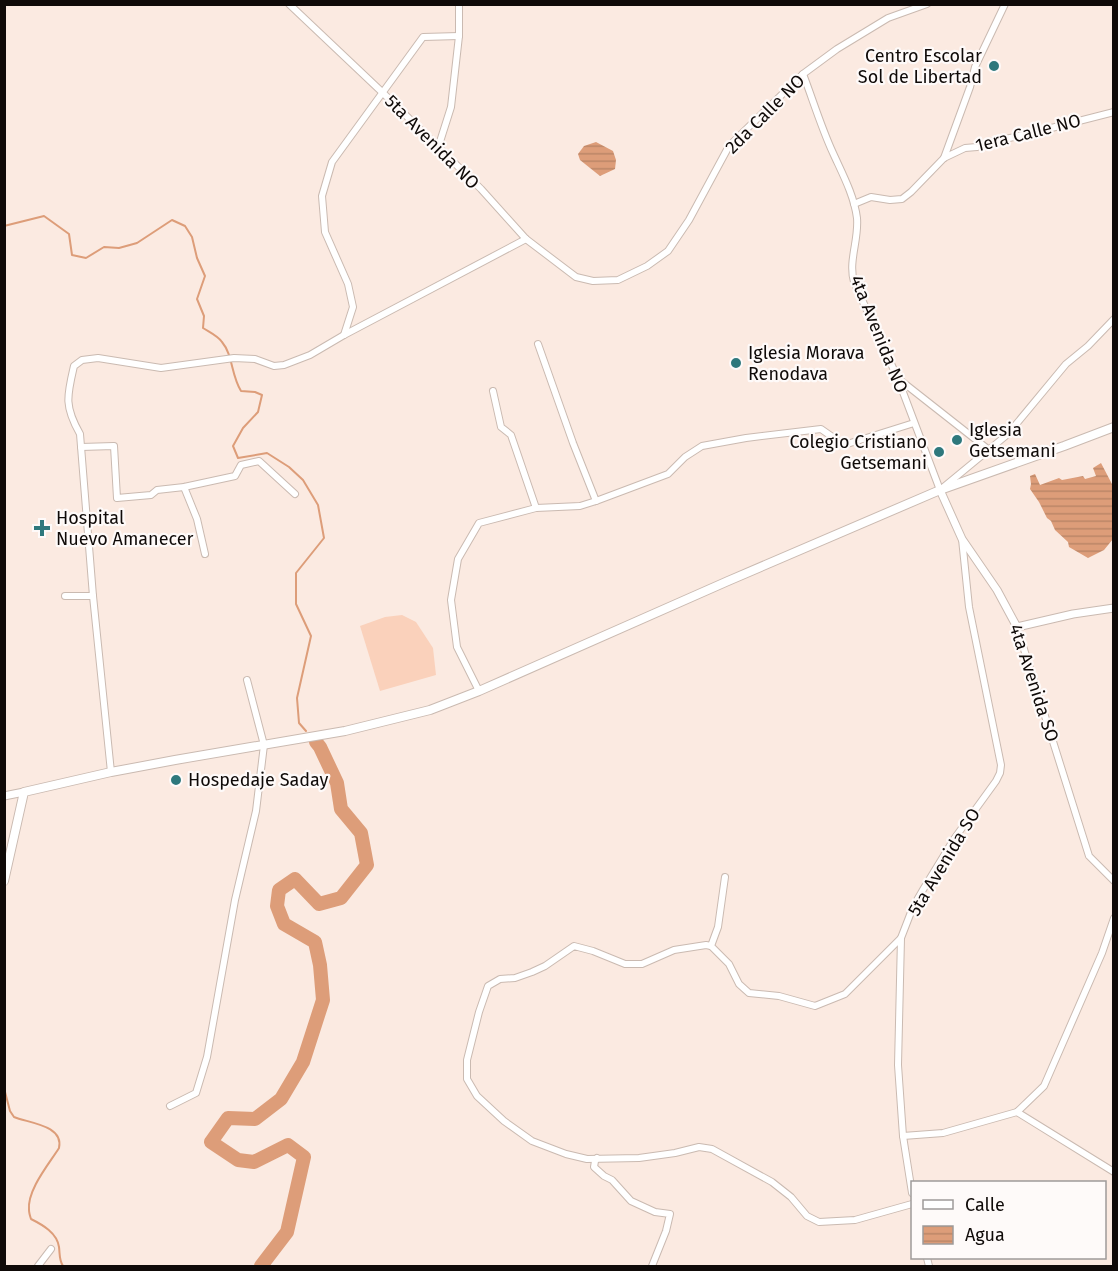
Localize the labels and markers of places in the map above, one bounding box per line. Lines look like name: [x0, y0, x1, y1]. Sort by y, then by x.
place label: Centro Escolar Sol de Libertad: [858, 45, 982, 88]
marker: Centro Escolar Sol de Libertad: [987, 59, 1001, 73]
place label: Iglesia Morava Renodava: [748, 342, 864, 385]
marker: Iglesia Morava Renodava: [729, 356, 743, 370]
place label: Iglesia Getsemani: [969, 419, 1056, 462]
place label: Colegio Cristiano Getsemani: [789, 431, 927, 474]
marker: Iglesia Getsemani: [950, 433, 964, 447]
marker: Colegio Cristiano Getsemani: [932, 445, 946, 459]
place label: Hospital Nuevo Amanecer: [56, 507, 194, 550]
marker: Hospital Nuevo Amanecer: [33, 519, 51, 537]
place label: Hospedaje Saday: [188, 769, 329, 791]
marker: Hospedaje Saday: [169, 773, 183, 787]

